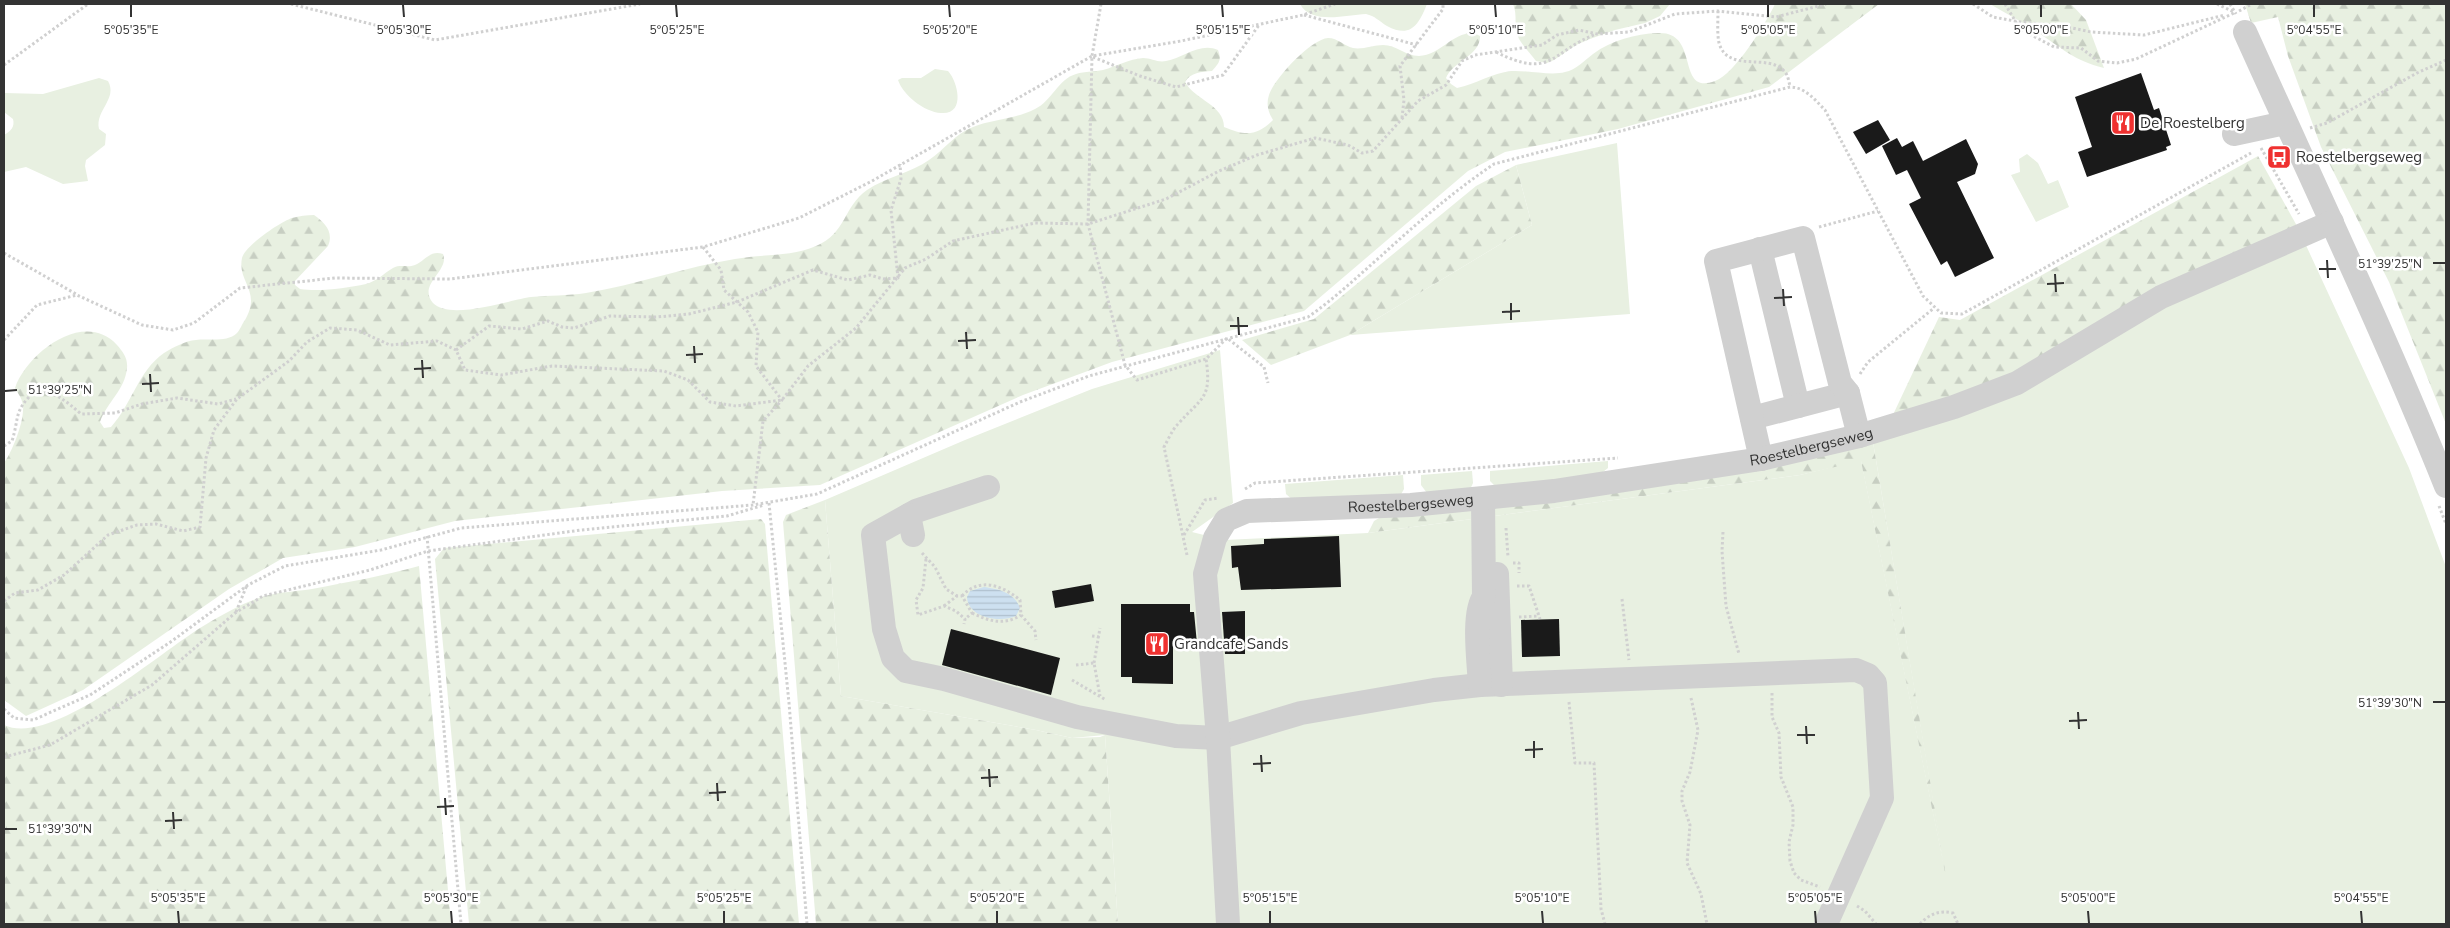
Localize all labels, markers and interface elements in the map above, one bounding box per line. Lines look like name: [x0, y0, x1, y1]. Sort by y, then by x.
text: 5°05'35"E: [104, 22, 158, 38]
text: 5°05'30"E: [377, 22, 431, 38]
text: 5°05'25"E: [650, 22, 704, 38]
text: 5°05'20"E: [923, 22, 977, 38]
text: 5°05'15"E: [1196, 22, 1250, 38]
text: 5°05'10"E: [1469, 22, 1523, 38]
text: 5°05'05"E: [1741, 22, 1795, 38]
text: 5°05'00"E: [2014, 22, 2068, 38]
text: 5°04'55"E: [2287, 22, 2341, 38]
restaurant icon: De Roestelberg: [2110, 110, 2136, 136]
place label: De Roestelberg: [2140, 113, 2245, 133]
bus stop icon: Roestelbergseweg: [2266, 144, 2292, 170]
place label: Roestelbergseweg: [2296, 147, 2422, 167]
text: 51°39'25"N: [2358, 256, 2422, 272]
text: 51°39'25"N: [28, 382, 92, 398]
street label: Roestelbergseweg: [1748, 422, 1875, 471]
street label: Roestelbergseweg: [1347, 489, 1475, 517]
restaurant icon: Grandcafe Sands: [1144, 631, 1170, 657]
place label: Grandcafe Sands: [1174, 634, 1289, 654]
text: 51°39'30"N: [2358, 695, 2422, 711]
text: 51°39'30"N: [28, 821, 92, 837]
text: 5°05'35"E: [151, 890, 205, 906]
text: 5°05'30"E: [424, 890, 478, 906]
text: 5°05'25"E: [697, 890, 751, 906]
text: 5°05'20"E: [970, 890, 1024, 906]
text: 5°05'15"E: [1243, 890, 1297, 906]
text: 5°05'10"E: [1515, 890, 1569, 906]
text: 5°05'05"E: [1788, 890, 1842, 906]
text: 5°05'00"E: [2061, 890, 2115, 906]
text: 5°04'55"E: [2334, 890, 2388, 906]

